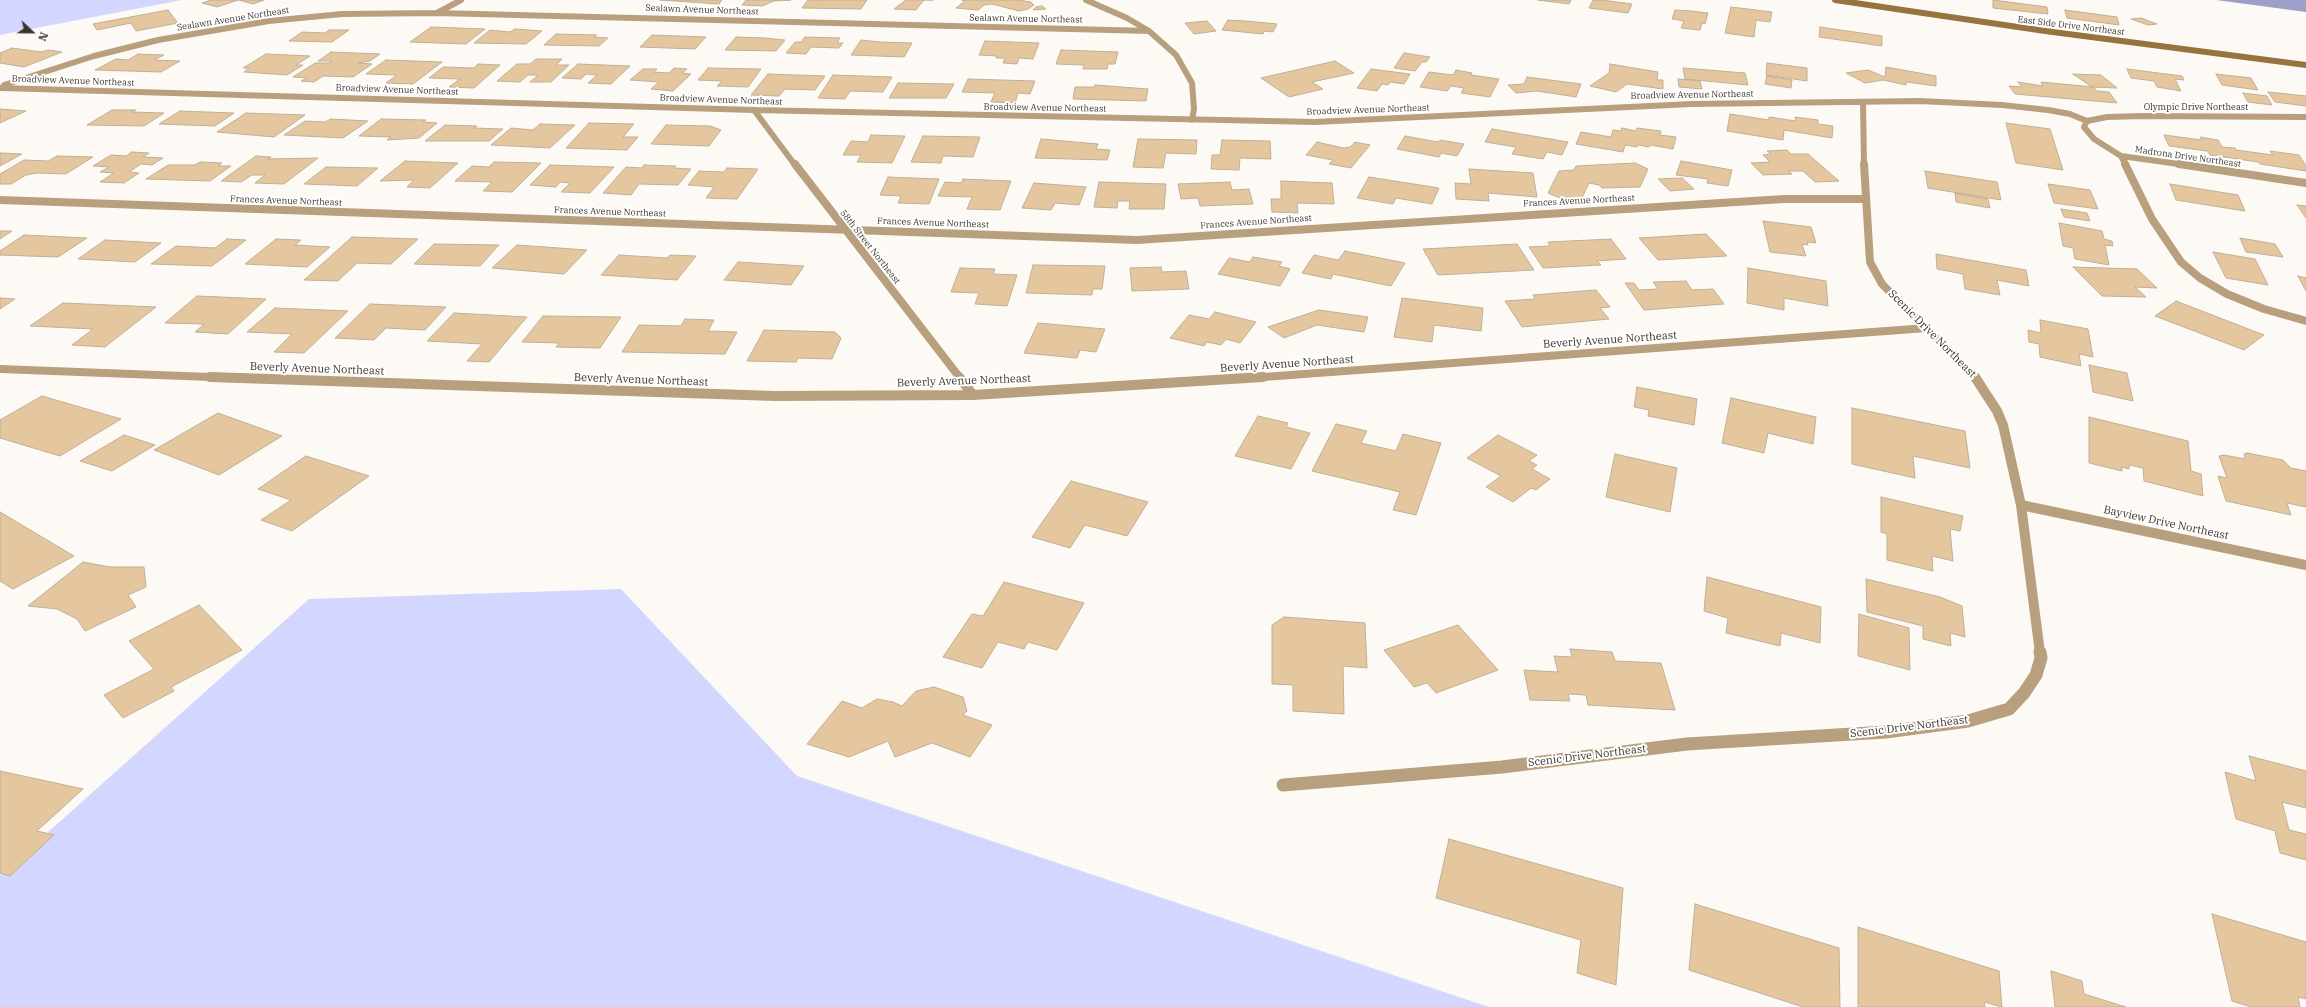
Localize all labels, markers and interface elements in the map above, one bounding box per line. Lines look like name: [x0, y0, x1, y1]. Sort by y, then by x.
street label: Sealawn Avenue Northeast: [645, 3, 759, 17]
street label: Sealawn Avenue Northeast: [176, 5, 290, 33]
north arrow: [12, 12, 52, 52]
street label: Sealawn Avenue Northeast: [969, 13, 1083, 25]
street label: East Side Drive Northeast: [2017, 14, 2125, 38]
text: N: [35, 30, 51, 43]
street label: Broadview Avenue Northeast: [11, 73, 135, 89]
street label: Broadview Avenue Northeast: [335, 82, 459, 98]
street label: Broadview Avenue Northeast: [1630, 89, 1754, 101]
street label: Broadview Avenue Northeast: [659, 92, 783, 108]
street label: Broadview Avenue Northeast: [983, 102, 1107, 114]
street label: Broadview Avenue Northeast: [1306, 102, 1430, 118]
street label: Olympic Drive Northeast: [2144, 102, 2248, 112]
street label: Madrona Drive Northeast: [2134, 144, 2242, 170]
street label: Frances Avenue Northeast: [1523, 193, 1635, 209]
street label: Frances Avenue Northeast: [230, 194, 342, 208]
street label: Frances Avenue Northeast: [554, 205, 666, 219]
street label: 58th Street Northeast: [838, 208, 902, 286]
street label: Frances Avenue Northeast: [1200, 213, 1312, 231]
street label: Frances Avenue Northeast: [877, 216, 989, 230]
street label: Scenic Drive Northeast: [1885, 287, 1979, 381]
street label: Beverly Avenue Northeast: [1543, 329, 1677, 351]
street label: Beverly Avenue Northeast: [1220, 353, 1354, 375]
street label: Beverly Avenue Northeast: [250, 360, 384, 378]
street label: Beverly Avenue Northeast: [574, 371, 708, 389]
street label: Beverly Avenue Northeast: [897, 372, 1031, 390]
street label: Bayview Drive Northeast: [2102, 503, 2230, 543]
street label: Scenic Drive Northeast: [1849, 713, 1969, 741]
street label: Scenic Drive Northeast: [1527, 742, 1647, 770]

